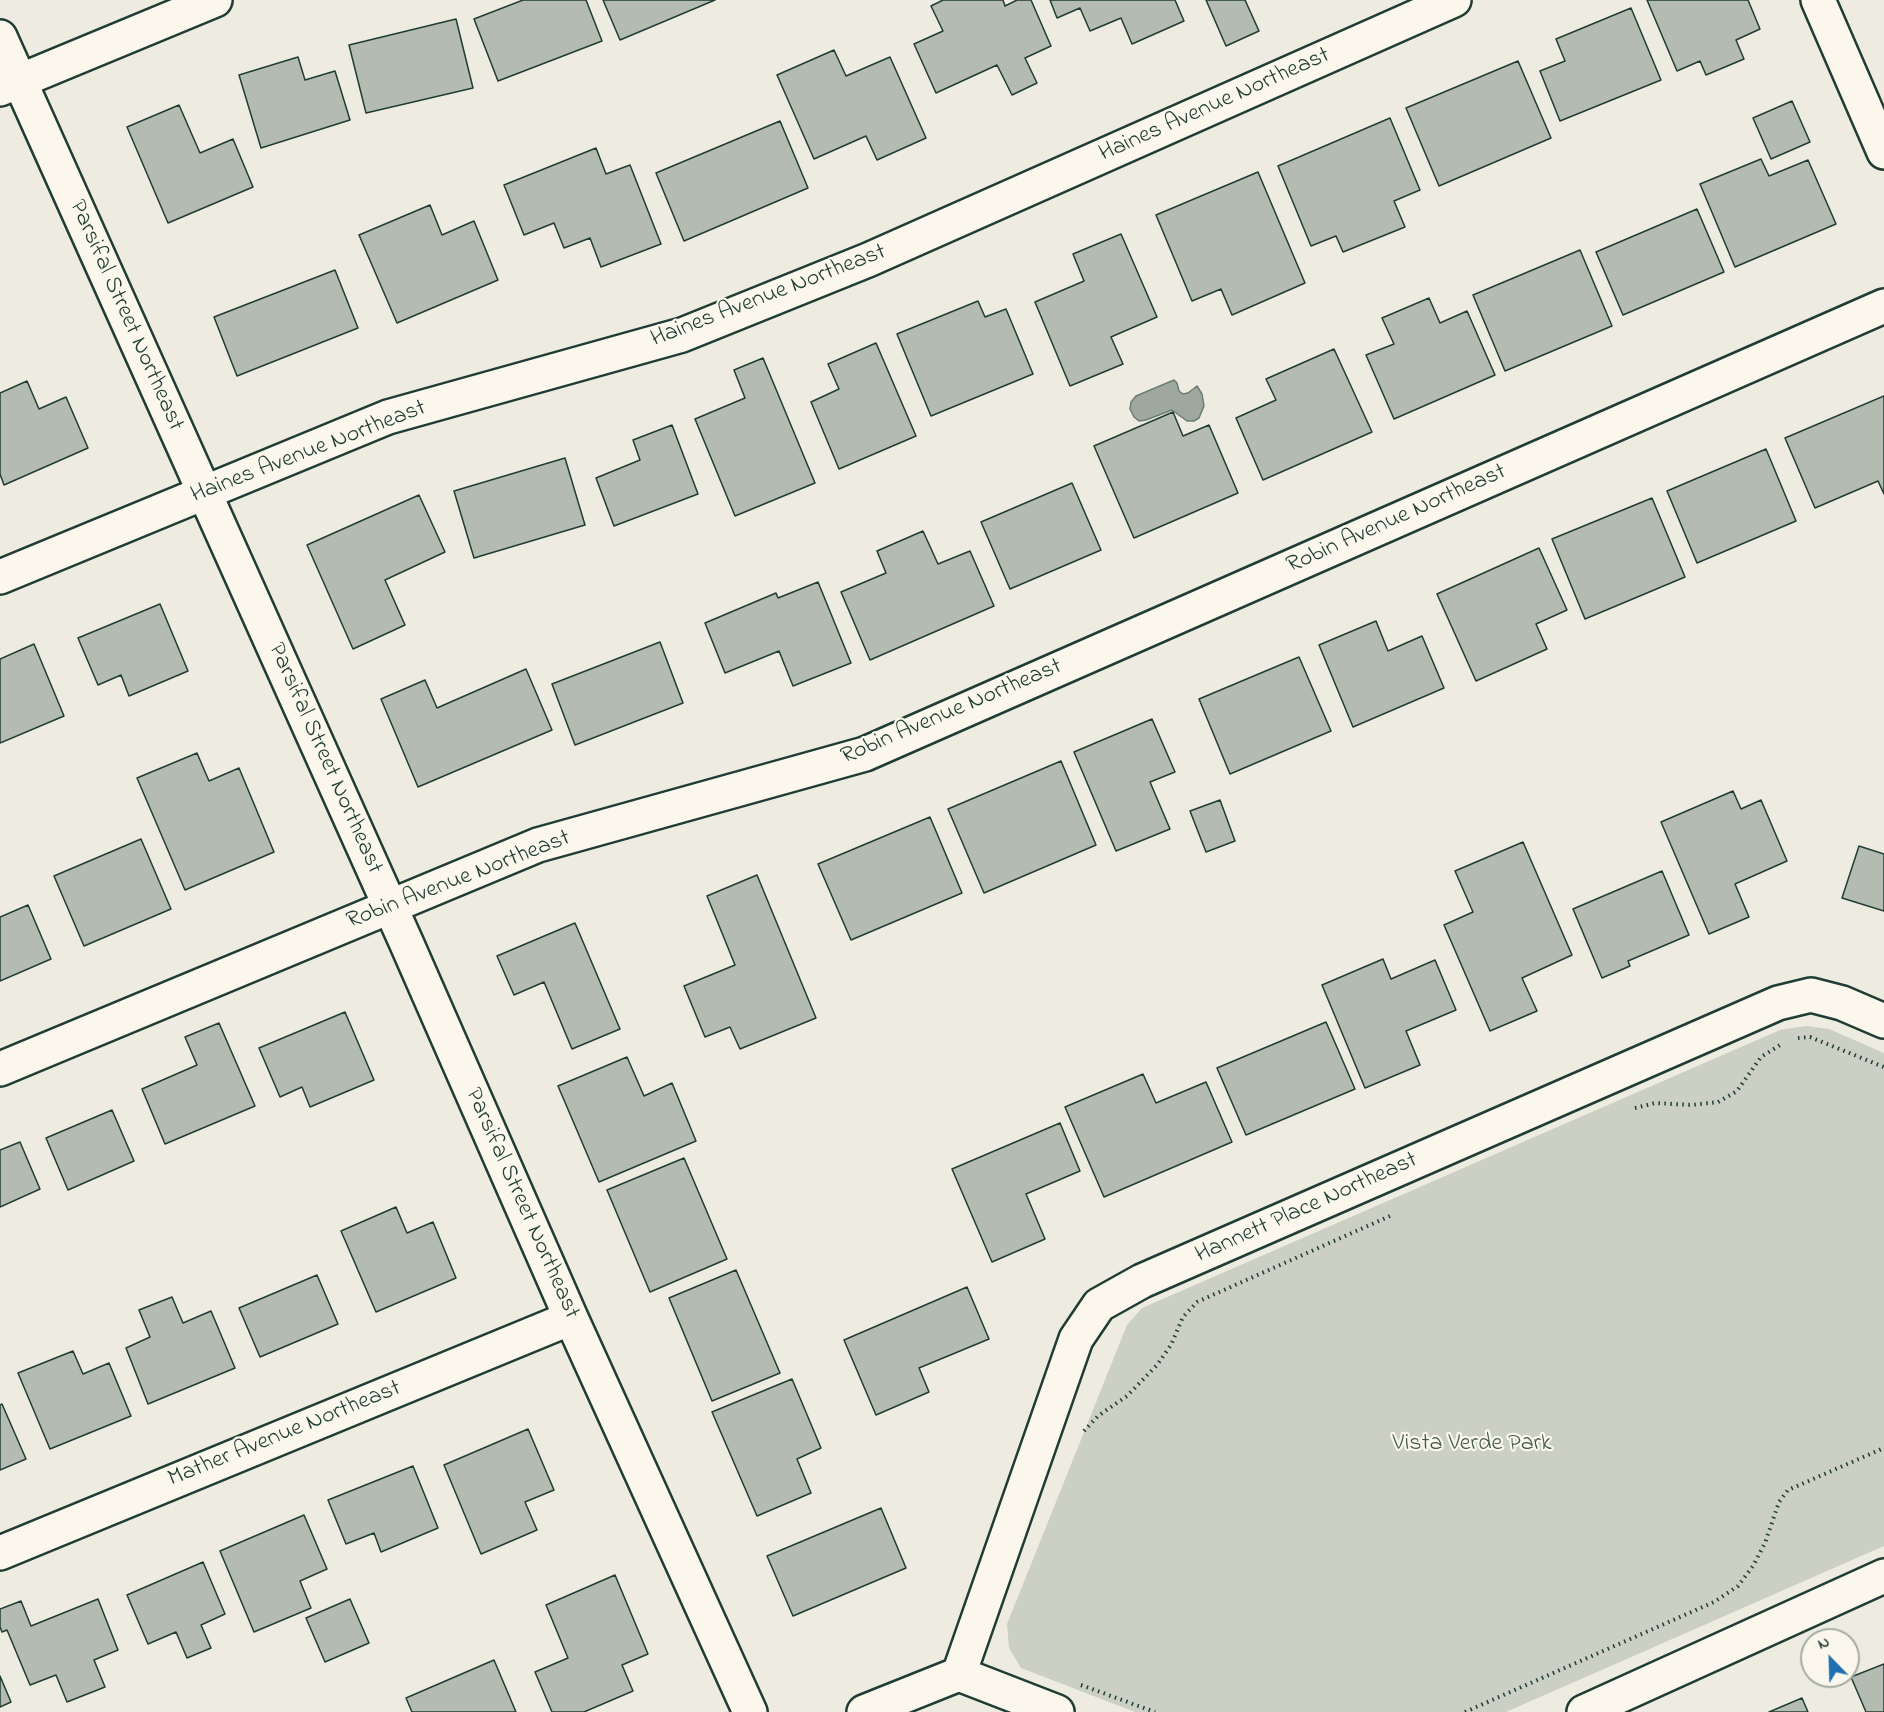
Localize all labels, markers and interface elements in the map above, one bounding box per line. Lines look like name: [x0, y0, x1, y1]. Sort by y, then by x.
street label: Haines Avenue Northeast: [1095, 42, 1335, 170]
street label: Parsifal Street Northeast: [61, 196, 189, 436]
street label: Haines Avenue Northeast: [647, 239, 891, 355]
street label: Haines Avenue Northeast: [187, 395, 431, 511]
street label: Robin Avenue Northeast: [1283, 459, 1511, 581]
street label: Parsifal Street Northeast: [260, 639, 388, 879]
street label: Robin Avenue Northeast: [837, 653, 1067, 773]
street label: Robin Avenue Northeast: [343, 825, 575, 937]
street label: Parsifal Street Northeast: [457, 1084, 585, 1324]
street label: Hannett Place Northeast: [1192, 1147, 1422, 1271]
street label: Mather Avenue Northeast: [164, 1375, 406, 1495]
park label: Vista Verde Park: [1392, 1431, 1552, 1459]
north arrow: [1800, 1628, 1860, 1688]
text: N: [1814, 1630, 1833, 1656]

